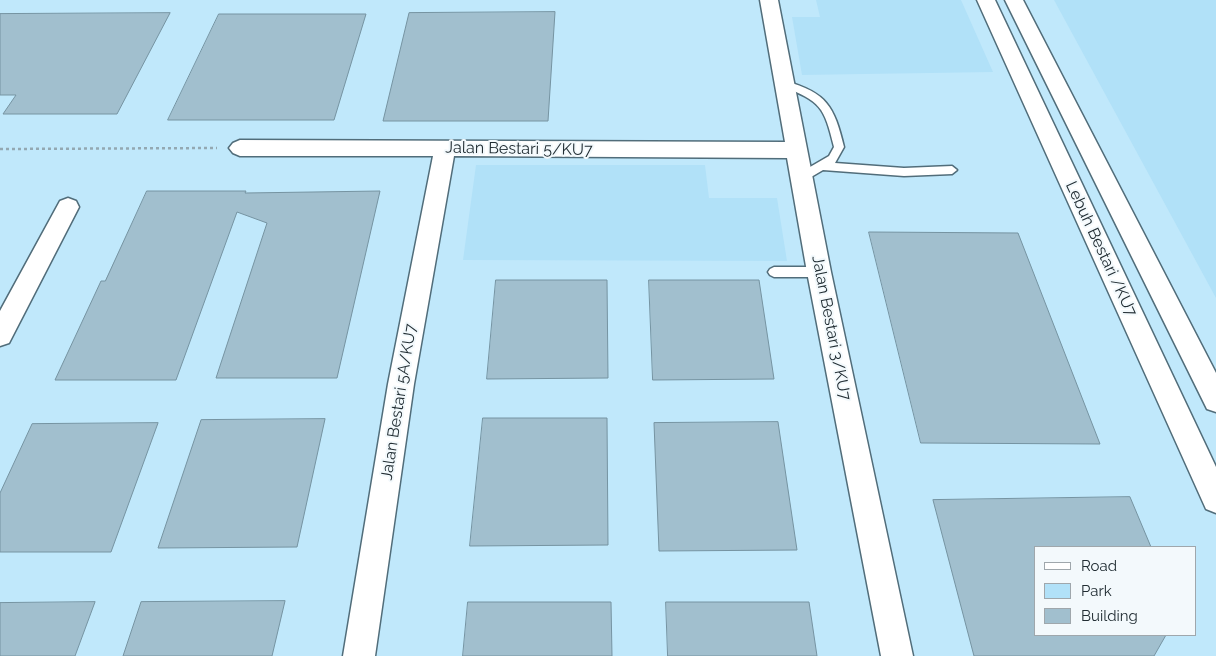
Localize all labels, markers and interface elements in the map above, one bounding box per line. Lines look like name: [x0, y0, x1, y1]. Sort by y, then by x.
street label: Jalan Bestari 5/KU7: [445, 138, 593, 160]
street label: Lebuh Bestari /KU7: [1061, 178, 1141, 320]
street label: Jalan Bestari 3/KU7: [808, 254, 854, 402]
street label: Jalan Bestari 5A/KU7: [377, 323, 421, 481]
legend: [1034, 546, 1196, 636]
text: Road: [1081, 557, 1117, 575]
text: Park: [1081, 582, 1112, 600]
text: Building: [1081, 607, 1138, 625]

